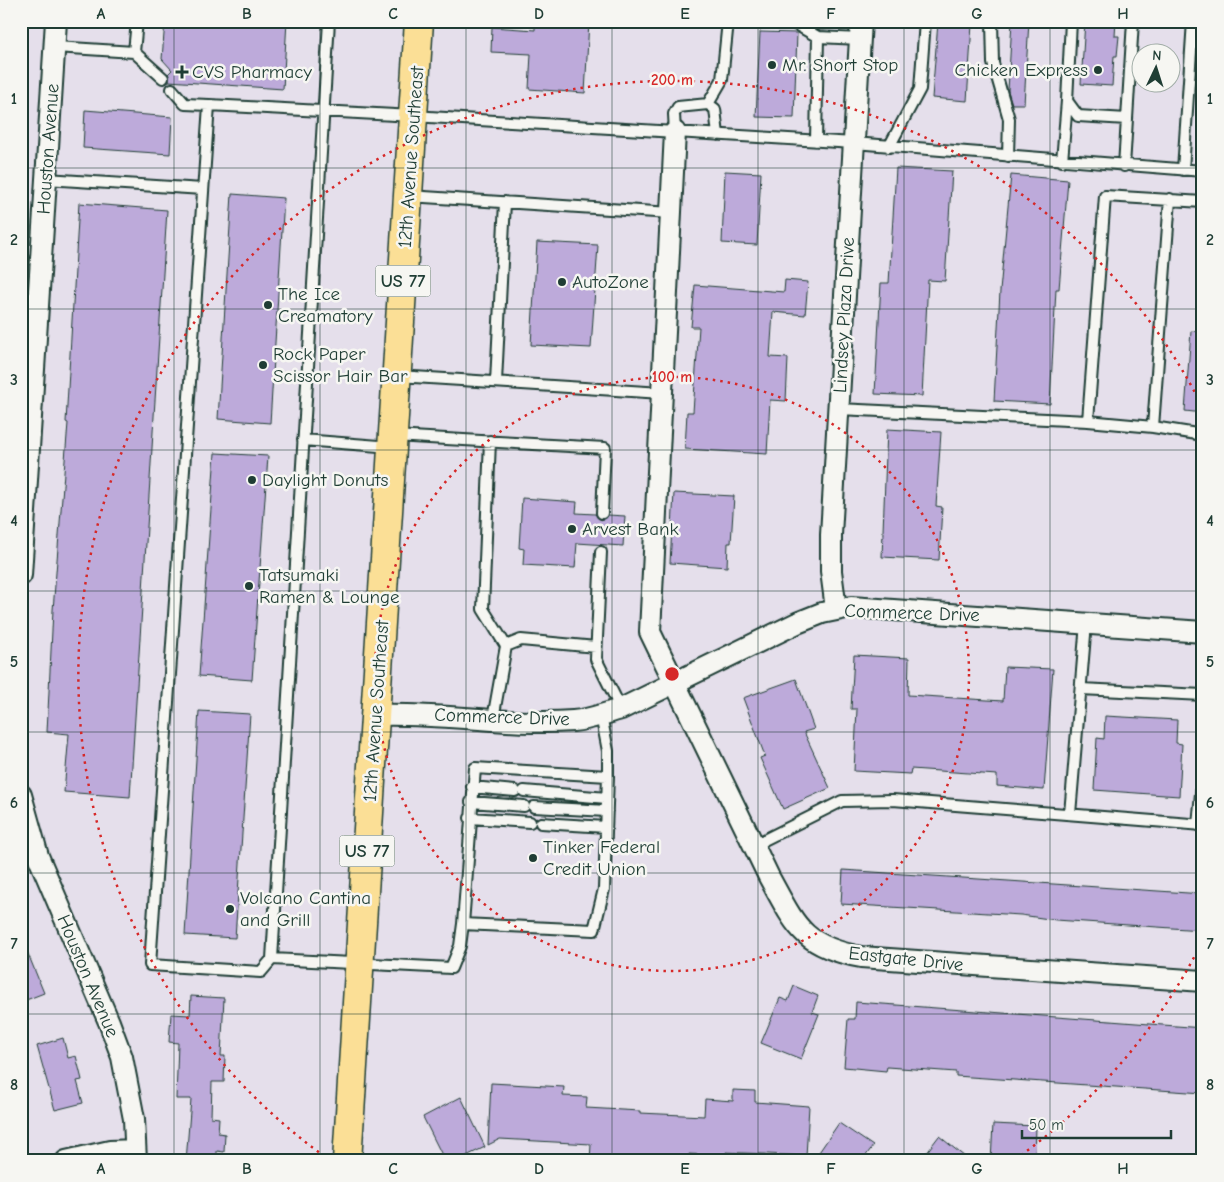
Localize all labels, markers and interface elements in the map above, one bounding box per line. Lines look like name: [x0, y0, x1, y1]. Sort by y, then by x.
text: A: [97, 5, 106, 23]
text: B: [242, 5, 252, 23]
text: C: [388, 5, 398, 23]
text: D: [534, 5, 544, 23]
text: E: [680, 5, 690, 23]
text: F: [826, 5, 836, 23]
text: G: [971, 5, 983, 23]
text: H: [1117, 5, 1129, 23]
north arrow: [1132, 42, 1182, 92]
text: N: [1152, 47, 1162, 64]
place label: Mr. Short Stop: [782, 54, 898, 76]
marker: Mr. Short Stop: [766, 59, 778, 71]
place label: Chicken Express: [954, 59, 1088, 81]
place label: CVS Pharmacy: [192, 61, 313, 83]
marker: Chicken Express: [1092, 64, 1104, 76]
street label: 12th Avenue Southeast: [394, 65, 428, 249]
marker: CVS Pharmacy: [176, 66, 188, 78]
text: 200 m: [651, 71, 693, 89]
street label: Houston Avenue: [32, 83, 64, 215]
text: 1: [11, 90, 17, 108]
text: 1: [1207, 90, 1213, 108]
text: 2: [10, 231, 18, 249]
text: 2: [1206, 231, 1214, 249]
street label: Lindsey Plaza Drive: [829, 236, 859, 394]
road number: US 77: [376, 266, 430, 296]
place label: AutoZone: [572, 271, 649, 293]
marker: AutoZone: [556, 276, 568, 288]
place label: The Ice Creamatory: [278, 283, 373, 327]
marker: The Ice Creamatory: [262, 299, 274, 311]
place label: Rock Paper Scissor Hair Bar: [273, 343, 408, 387]
marker: Rock Paper Scissor Hair Bar: [257, 359, 269, 371]
text: 100 m: [652, 368, 692, 386]
text: 3: [10, 371, 18, 389]
text: 3: [1206, 371, 1214, 389]
place label: Daylight Donuts: [262, 469, 388, 491]
marker: Daylight Donuts: [246, 474, 258, 486]
text: 4: [10, 512, 18, 530]
text: 4: [1206, 512, 1214, 530]
place label: Arvest Bank: [582, 518, 679, 540]
marker: Arvest Bank: [566, 523, 578, 535]
place label: Tatsumaki Ramen & Lounge: [259, 564, 400, 608]
marker: Tatsumaki Ramen & Lounge: [243, 580, 255, 592]
street label: Commerce Drive: [844, 600, 980, 626]
street label: 12th Avenue Southeast: [359, 619, 393, 803]
text: 5: [10, 653, 18, 671]
text: 5: [1206, 653, 1214, 671]
centre of rings: [663, 665, 681, 683]
street label: Commerce Drive: [434, 704, 570, 730]
text: 6: [10, 794, 18, 812]
text: 6: [1206, 794, 1214, 812]
road number: US 77: [340, 836, 394, 866]
place label: Tinker Federal Credit Union: [543, 836, 660, 880]
marker: Tinker Federal Credit Union: [527, 852, 539, 864]
place label: Volcano Cantina and Grill: [240, 887, 371, 931]
marker: Volcano Cantina and Grill: [224, 903, 236, 915]
street label: Houston Avenue: [52, 911, 124, 1041]
text: 7: [10, 935, 18, 953]
text: 7: [1206, 935, 1214, 953]
street label: Eastgate Drive: [847, 942, 965, 976]
text: 8: [10, 1076, 18, 1094]
text: 8: [1206, 1076, 1214, 1094]
scale bar: [1022, 1107, 1170, 1139]
text: 50 m: [1029, 1116, 1064, 1134]
text: A: [97, 1160, 106, 1178]
text: B: [242, 1160, 252, 1178]
text: C: [388, 1160, 398, 1178]
text: D: [534, 1160, 544, 1178]
text: E: [680, 1160, 690, 1178]
text: F: [826, 1160, 836, 1178]
text: G: [971, 1160, 983, 1178]
text: H: [1117, 1160, 1129, 1178]

